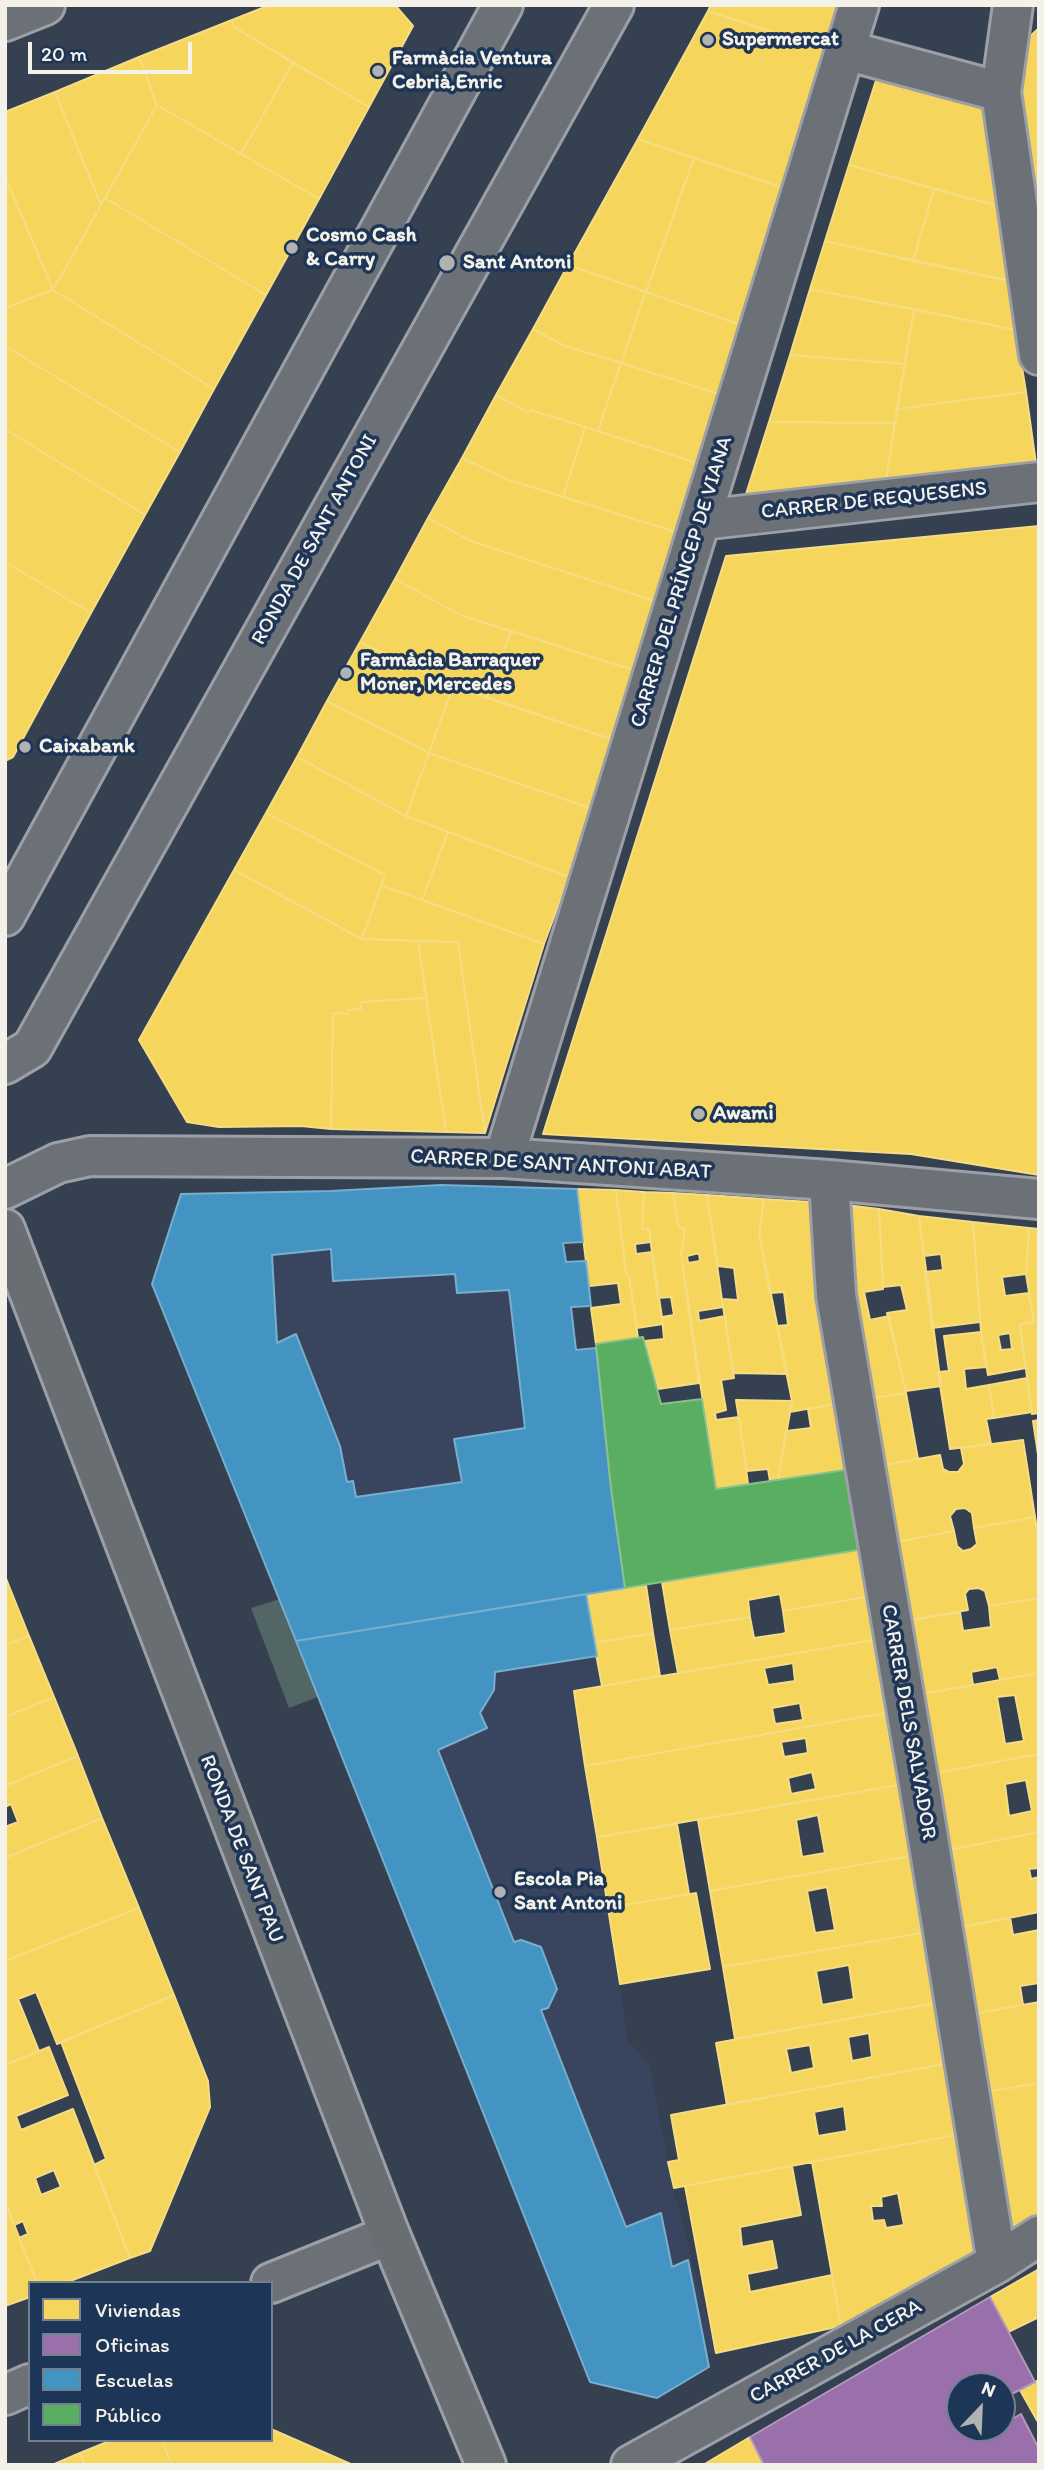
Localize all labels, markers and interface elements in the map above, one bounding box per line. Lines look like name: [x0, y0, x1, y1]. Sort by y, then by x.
place label: Supermercat: [722, 27, 839, 53]
scale bar: [32, 28, 196, 72]
marker: Supermercat: [700, 32, 716, 48]
text: 20 m: [41, 41, 87, 66]
place label: Farmàcia Ventura Cebrià,Enric: [392, 46, 552, 96]
marker: Farmàcia Ventura Cebrià,Enric: [370, 63, 386, 79]
place label: Cosmo Cash & Carry: [306, 223, 416, 273]
marker: Cosmo Cash & Carry: [284, 240, 300, 256]
place label: Sant Antoni: [463, 250, 571, 276]
marker: Sant Antoni: [437, 253, 457, 273]
street label: RONDA DE SANT ANTONI: [247, 430, 383, 650]
street label: CARRER DEL PRÍNCEP DE VIANA: [626, 433, 738, 731]
street label: CARRER DE REQUESENS: [760, 477, 988, 525]
place label: Farmàcia Barraquer Moner, Mercedes: [360, 648, 540, 698]
marker: Farmàcia Barraquer Moner, Mercedes: [338, 665, 354, 681]
place label: Caixabank: [39, 734, 135, 760]
marker: Caixabank: [17, 739, 33, 755]
place label: Awami: [713, 1101, 774, 1127]
marker: Awami: [691, 1106, 707, 1122]
street label: CARRER DE SANT ANTONI ABAT: [410, 1145, 712, 1185]
street label: CARRER DELS SALVADOR: [875, 1602, 941, 1842]
street label: RONDA DE SANT PAU: [194, 1752, 288, 1946]
place label: Escola Pia Sant Antoni: [514, 1867, 622, 1917]
marker: Escola Pia Sant Antoni: [492, 1884, 508, 1900]
legend: [28, 2281, 273, 2442]
street label: CARRER DE LA CERA: [746, 2294, 926, 2410]
text: Viviendas: [95, 2297, 181, 2322]
text: Oficinas: [95, 2332, 170, 2357]
text: Escuelas: [95, 2367, 173, 2392]
north arrow: [946, 2372, 1016, 2442]
text: N: [978, 2376, 999, 2402]
text: Público: [95, 2402, 161, 2427]

